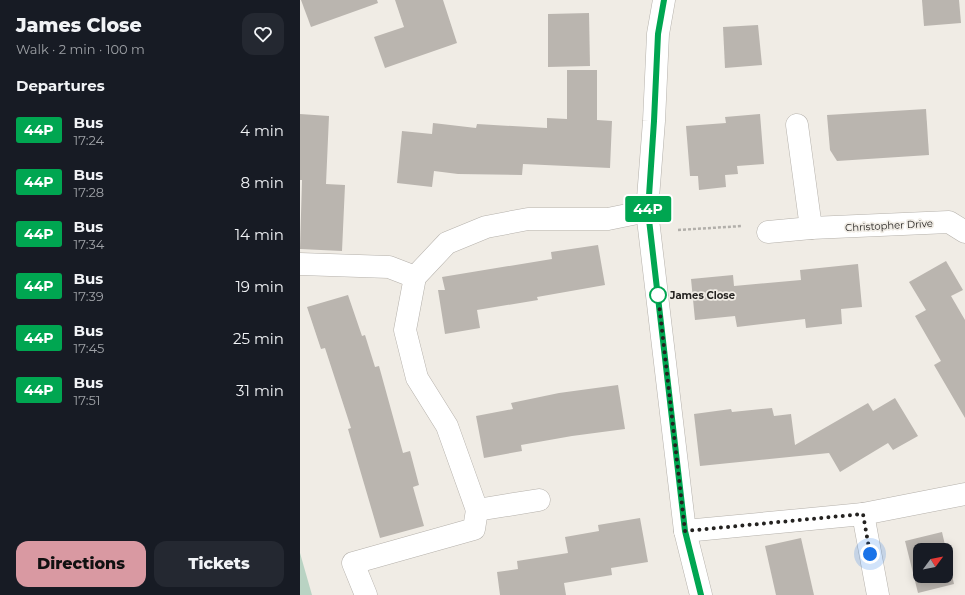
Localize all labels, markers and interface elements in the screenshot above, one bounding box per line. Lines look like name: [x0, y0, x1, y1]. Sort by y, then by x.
button: heart: [242, 13, 284, 55]
text: James Close: [16, 14, 142, 37]
text: Walk · 2 min · 100 m: [16, 41, 145, 57]
text: Departures: [16, 76, 105, 95]
text: Bus: [74, 113, 103, 132]
text: 44P: [24, 121, 54, 139]
text: 4 min: [240, 121, 284, 140]
text: 17:24: [74, 132, 104, 148]
text: Bus: [74, 165, 103, 184]
text: 44P: [24, 173, 54, 191]
text: 8 min: [240, 173, 284, 192]
text: 17:28: [74, 184, 104, 200]
line badge: 44P: [625, 196, 671, 222]
text: 44P: [633, 200, 663, 218]
text: Bus: [74, 217, 103, 236]
street label: Christopher Drive: [845, 217, 933, 234]
text: 44P: [24, 225, 54, 243]
text: 14 min: [235, 225, 284, 244]
text: 17:34: [74, 236, 104, 252]
text: Bus: [74, 269, 103, 288]
text: 44P: [24, 277, 54, 295]
text: 19 min: [235, 277, 284, 296]
marker: James Close: [649, 286, 667, 304]
text: 17:39: [74, 288, 104, 304]
place label: James Close: [669, 289, 735, 302]
text: Bus: [74, 321, 103, 340]
text: 44P: [24, 329, 54, 347]
text: 25 min: [233, 329, 284, 348]
text: 17:45: [74, 340, 104, 356]
text: Bus: [74, 373, 103, 392]
text: 44P: [24, 381, 54, 399]
text: 31 min: [236, 381, 284, 400]
text: 17:51: [74, 392, 100, 408]
button: Directions: [16, 541, 146, 587]
button: Tickets: [154, 541, 284, 587]
north arrow: [913, 543, 953, 583]
map controls: [913, 543, 953, 583]
your location: [860, 544, 880, 564]

